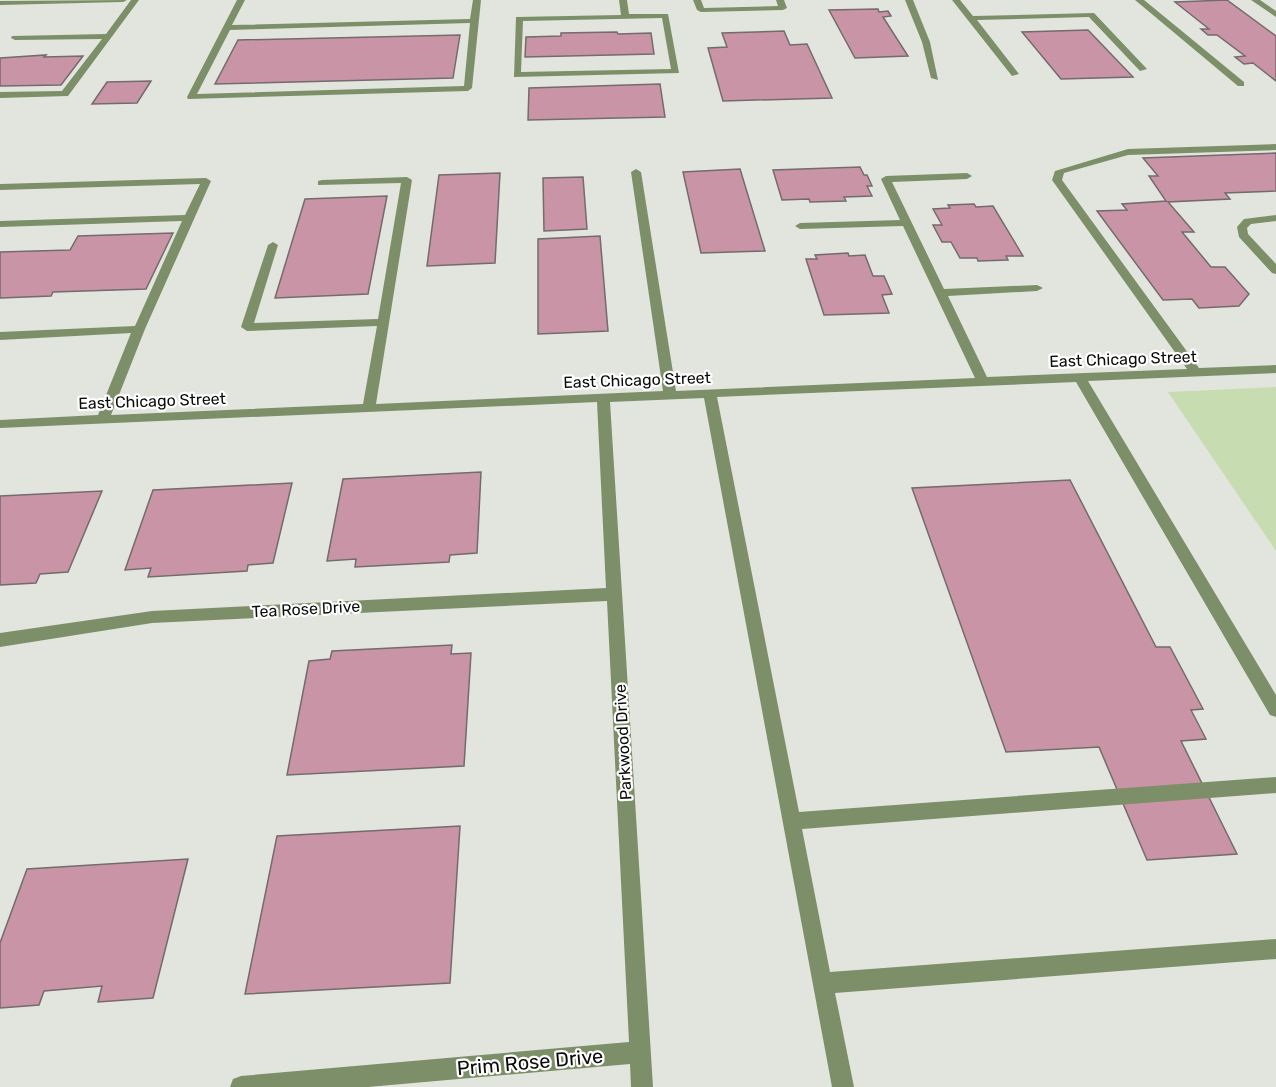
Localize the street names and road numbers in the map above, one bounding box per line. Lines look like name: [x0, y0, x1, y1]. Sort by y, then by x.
street label: East Chicago Street: [1049, 347, 1197, 371]
street label: East Chicago Street: [563, 368, 711, 392]
street label: East Chicago Street: [78, 389, 226, 413]
street label: Tea Rose Drive: [251, 597, 361, 621]
street label: Parkwood Drive: [610, 683, 636, 801]
street label: Prim Rose Drive: [456, 1044, 604, 1080]

